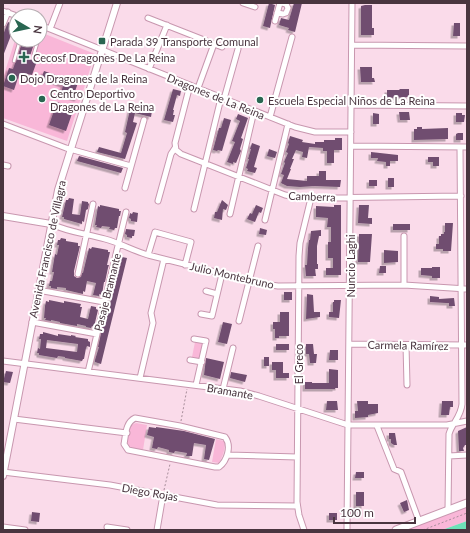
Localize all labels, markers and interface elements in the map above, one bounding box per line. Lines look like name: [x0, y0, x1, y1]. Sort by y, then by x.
north arrow: [8, 8, 48, 48]
text: N: [31, 24, 45, 35]
place label: Parada 39 Transporte Comunal: [110, 35, 258, 48]
marker: Parada 39 Transporte Comunal: [97, 36, 107, 46]
marker: Cecosf Dragones De La Reina: [18, 51, 30, 63]
place label: Cecosf Dragones De La Reina: [33, 51, 175, 64]
street label: Dragones de La Reina: [165, 70, 267, 122]
place label: Dojo Dragones de la Reina: [20, 72, 148, 85]
marker: Dojo Dragones de la Reina: [7, 73, 17, 83]
place label: Centro Deportivo Dragones de La Reina: [50, 87, 154, 113]
marker: Centro Deportivo Dragones de La Reina: [37, 94, 47, 104]
place label: Escuela Especial Niños de La Reina: [268, 94, 435, 107]
marker: Escuela Especial Niños de La Reina: [255, 95, 265, 105]
street label: Avenida Francisco de Villagra: [26, 179, 68, 319]
street label: Camberra: [288, 189, 336, 203]
street label: Nuncio Laghi: [344, 234, 357, 298]
street label: Pasaje Bramante: [91, 251, 123, 332]
street label: Julio Montebruno: [189, 259, 275, 291]
street label: Carmela Ramírez: [367, 338, 449, 352]
street label: El Greco: [292, 344, 305, 384]
street label: Bramante: [206, 381, 254, 401]
street label: Diego Rojas: [121, 481, 179, 503]
scale bar: [334, 499, 415, 525]
text: 100 m: [340, 505, 374, 520]

